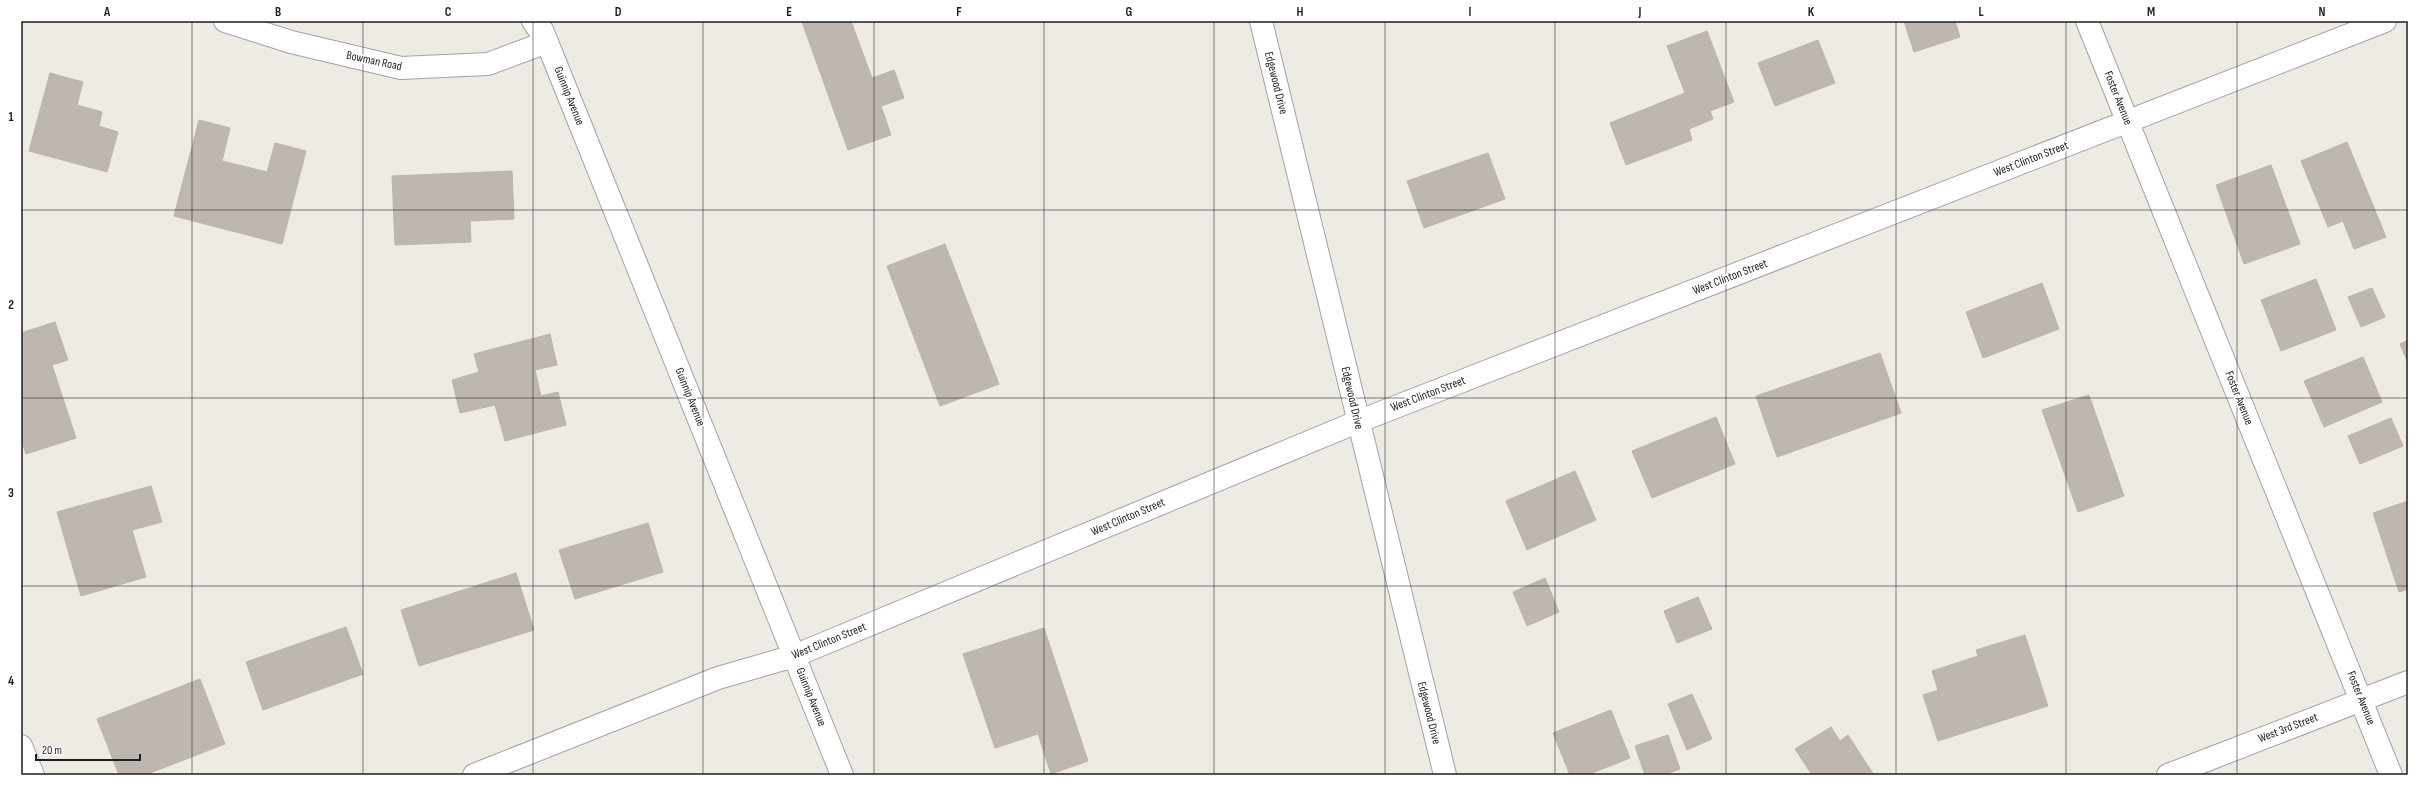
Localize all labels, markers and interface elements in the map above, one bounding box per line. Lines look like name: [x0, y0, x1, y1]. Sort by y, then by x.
text: A: [103, 4, 111, 20]
text: B: [275, 4, 281, 20]
text: C: [445, 4, 452, 20]
text: D: [615, 4, 622, 20]
text: E: [786, 4, 792, 20]
text: F: [956, 4, 962, 20]
text: G: [1126, 4, 1133, 20]
text: H: [1297, 4, 1304, 20]
text: I: [1469, 4, 1472, 20]
text: J: [1638, 4, 1642, 20]
text: K: [1808, 4, 1815, 20]
text: L: [1978, 4, 1984, 20]
text: M: [2147, 4, 2155, 20]
text: N: [2319, 4, 2326, 20]
street label: Bowman Road: [345, 48, 403, 74]
street label: Edgewood Drive: [1261, 50, 1291, 116]
street label: Guinnip Avenue: [550, 64, 588, 128]
street label: Foster Avenue: [2100, 69, 2136, 127]
text: 1: [8, 109, 14, 125]
street label: West Clinton Street: [1991, 138, 2071, 180]
street label: West Clinton Street: [1690, 256, 1770, 298]
text: 2: [8, 297, 14, 313]
street label: Guinnip Avenue: [671, 365, 709, 429]
street label: Edgewood Drive: [1338, 365, 1367, 431]
street label: Foster Avenue: [2221, 369, 2257, 427]
street label: West Clinton Street: [1388, 373, 1468, 415]
text: 3: [8, 485, 14, 501]
street label: West Clinton Street: [1089, 495, 1168, 539]
street label: West Clinton Street: [790, 619, 869, 663]
street label: Guinnip Avenue: [792, 665, 830, 729]
street label: Foster Avenue: [2343, 669, 2379, 727]
text: 4: [8, 673, 14, 689]
street label: Edgewood Drive: [1414, 680, 1444, 746]
street label: West 3rd Street: [2256, 710, 2320, 746]
scale bar: [36, 736, 140, 762]
text: 20 m: [42, 743, 62, 758]

